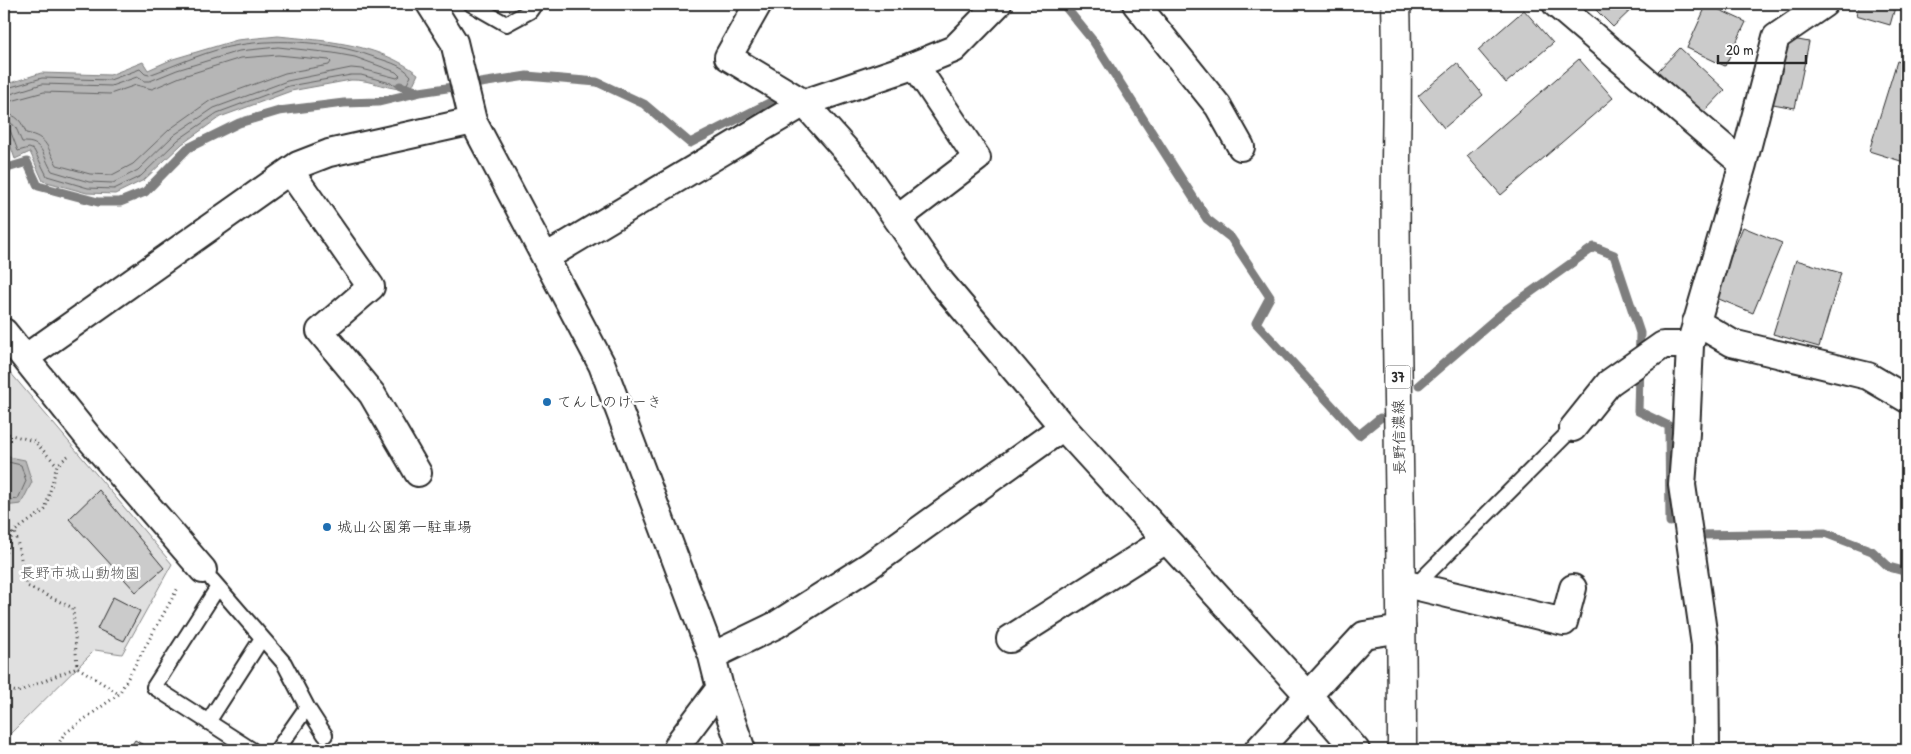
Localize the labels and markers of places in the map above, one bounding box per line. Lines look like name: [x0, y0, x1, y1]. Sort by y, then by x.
place label: てんしのけーき: [557, 391, 662, 412]
marker: てんしのけーき: [541, 396, 553, 408]
place label: 城山公園第一駐車場: [337, 516, 472, 537]
marker: 城山公園第一駐車場: [321, 521, 333, 533]

